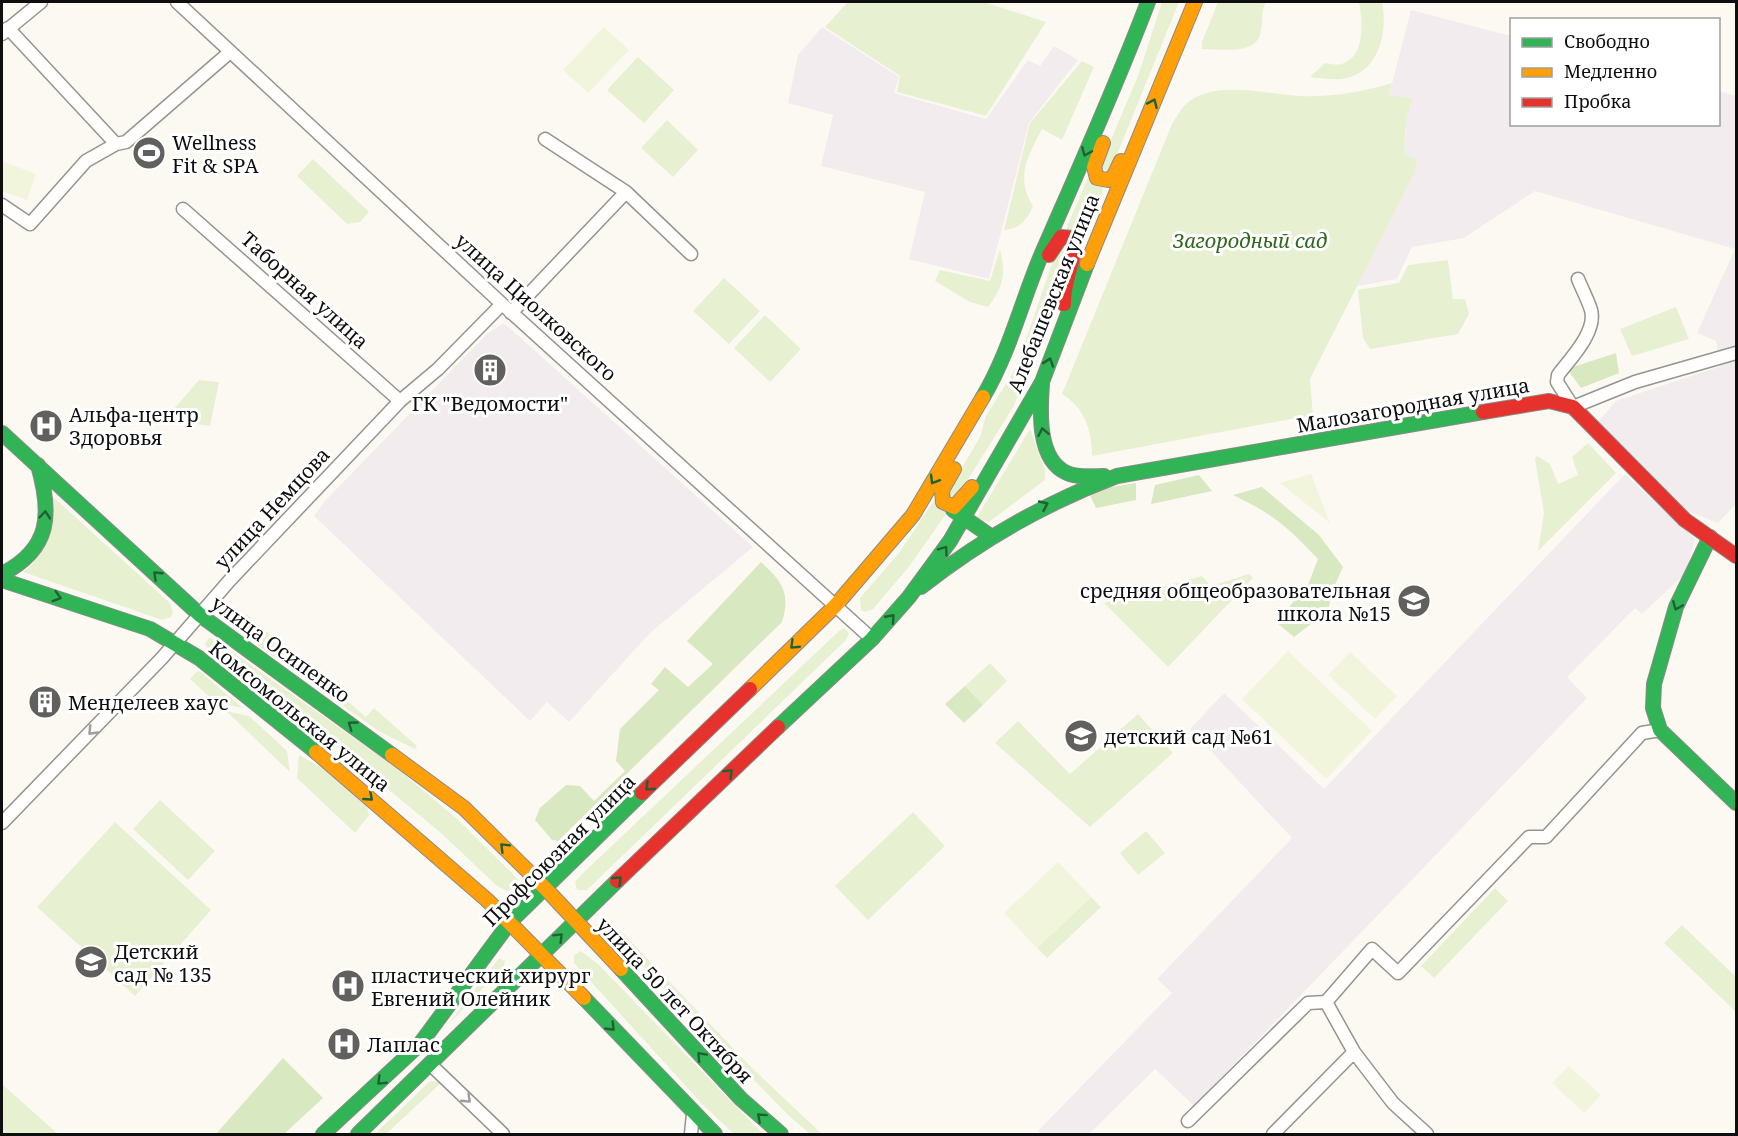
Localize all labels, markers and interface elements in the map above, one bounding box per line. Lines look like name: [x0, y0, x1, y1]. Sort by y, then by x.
legend: [1510, 18, 1720, 126]
text: Свободно: [1564, 29, 1650, 53]
text: Медленно: [1564, 59, 1657, 83]
text: Пробка: [1564, 89, 1631, 113]
one-way arrow: [1146, 98, 1158, 109]
place label: Wellness Fit & SPA: [172, 129, 259, 179]
sports icon: Wellness Fit & SPA: [131, 135, 167, 171]
one-way arrow: [1081, 146, 1093, 157]
street label: Алебашевская улица: [1001, 190, 1105, 396]
street label: Таборная улица: [235, 225, 375, 355]
street label: улица Циолковского: [449, 227, 623, 387]
park label: Загородный сад: [1173, 227, 1327, 254]
building icon: ГК "Ведомости": [472, 352, 508, 388]
one-way arrow: [1042, 357, 1054, 368]
street label: Малозагородная улица: [1294, 371, 1532, 439]
place label: ГК "Ведомости": [412, 390, 568, 417]
place label: Альфа-центр Здоровья: [69, 401, 199, 451]
hospital icon: Альфа-центр Здоровья: [28, 408, 64, 444]
one-way arrow: [1037, 427, 1050, 437]
street label: улица Немцова: [208, 441, 336, 575]
one-way arrow: [930, 474, 942, 484]
one-way arrow: [1037, 501, 1048, 513]
one-way arrow: [38, 511, 51, 520]
one-way arrow: [936, 545, 947, 556]
one-way arrow: [153, 571, 164, 582]
place label: средняя общеобразовательная школа №15: [1080, 577, 1391, 627]
school or university icon: средняя общеобразовательная школа №15: [1396, 583, 1432, 619]
street label: улица Осипенко: [206, 589, 356, 709]
one-way arrow: [51, 590, 62, 602]
one-way arrow: [1672, 600, 1684, 611]
one-way arrow: [884, 614, 895, 625]
street label: Комсомольская улица: [204, 634, 396, 798]
one-way arrow: [791, 638, 802, 649]
building icon: Менделеев хаус: [27, 684, 63, 720]
place label: Менделеев хаус: [68, 689, 229, 716]
school or university icon: детский сад №61: [1063, 718, 1099, 754]
one-way arrow: [347, 721, 358, 732]
place label: детский сад №61: [1104, 723, 1273, 750]
one-way arrow: [88, 724, 99, 734]
street label: Профсоюзная улица: [477, 768, 641, 932]
one-way arrow: [723, 769, 733, 780]
one-way arrow: [645, 780, 655, 791]
one-way arrow: [362, 790, 373, 801]
one-way arrow: [500, 843, 511, 854]
one-way arrow: [610, 877, 621, 888]
street label: улица 50 лет Октября: [591, 911, 759, 1089]
one-way arrow: [552, 934, 563, 944]
place label: Детский сад № 135: [114, 938, 212, 988]
school or university icon: Детский сад № 135: [73, 944, 109, 980]
place label: пластический хирург Евгений Олейник: [371, 962, 590, 1012]
hospital icon: пластический хирург Евгений Олейник: [330, 968, 366, 1004]
one-way arrow: [604, 1019, 615, 1030]
hospital icon: Лаплас: [326, 1026, 362, 1062]
place label: Лаплас: [367, 1031, 440, 1058]
one-way arrow: [697, 1052, 708, 1063]
one-way arrow: [377, 1074, 387, 1085]
one-way arrow: [460, 1092, 471, 1103]
one-way arrow: [757, 1113, 767, 1124]

